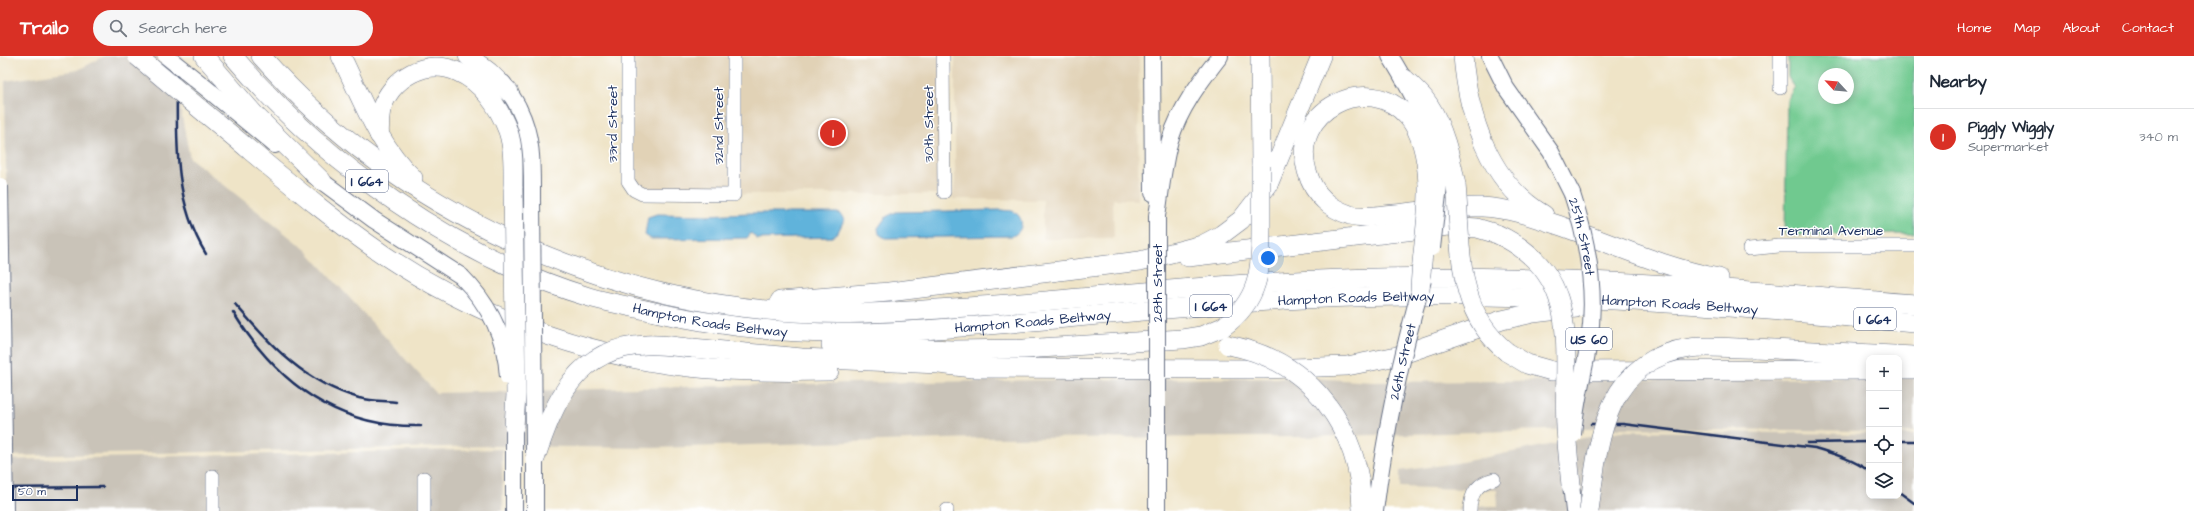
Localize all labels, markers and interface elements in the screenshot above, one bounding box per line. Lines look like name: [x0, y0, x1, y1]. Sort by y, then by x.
search box: [93, 10, 373, 46]
text: Trailo: [20, 15, 69, 42]
icon: search: [107, 17, 129, 39]
text: Search here: [139, 18, 227, 39]
text: Home: [1957, 18, 1992, 38]
text: Map: [2014, 18, 2040, 38]
text: About: [2062, 18, 2100, 38]
text: Contact: [2122, 18, 2174, 38]
north arrow: [1818, 68, 1854, 104]
text: Nearby: [1930, 70, 1987, 94]
street label: 33rd Street: [603, 85, 623, 163]
street label: 30th Street: [919, 85, 939, 163]
street label: 32nd Street: [709, 87, 729, 165]
text: Piggly Wiggly: [1968, 117, 2054, 138]
pin: 1: [820, 118, 846, 148]
text: 1: [1942, 128, 1944, 146]
text: 340 m: [2139, 128, 2178, 146]
text: Supermarket: [1968, 138, 2049, 156]
road number: I 664: [346, 170, 388, 192]
street label: 25th Street: [1563, 195, 1600, 277]
street label: Terminal Avenue: [1779, 221, 1884, 241]
street label: 28th Street: [1148, 243, 1168, 322]
your location: [1258, 248, 1278, 268]
street label: Hampton Roads Beltway: [1277, 287, 1435, 311]
street label: Hampton Roads Beltway: [1601, 290, 1759, 320]
road number: I 664: [1190, 295, 1232, 317]
street label: Hampton Roads Beltway: [631, 298, 789, 342]
street label: Hampton Roads Beltway: [954, 305, 1112, 339]
road number: I 664: [1854, 308, 1896, 330]
street label: 26th Street: [1385, 321, 1422, 402]
road number: US 60: [1566, 328, 1612, 350]
map controls: [1866, 355, 1902, 499]
button: +: [1866, 355, 1902, 391]
button: −: [1866, 391, 1902, 427]
button: locate: [1866, 427, 1902, 463]
button: layers: [1866, 463, 1902, 499]
scale bar: [12, 483, 78, 502]
text: 50 m: [18, 484, 46, 499]

